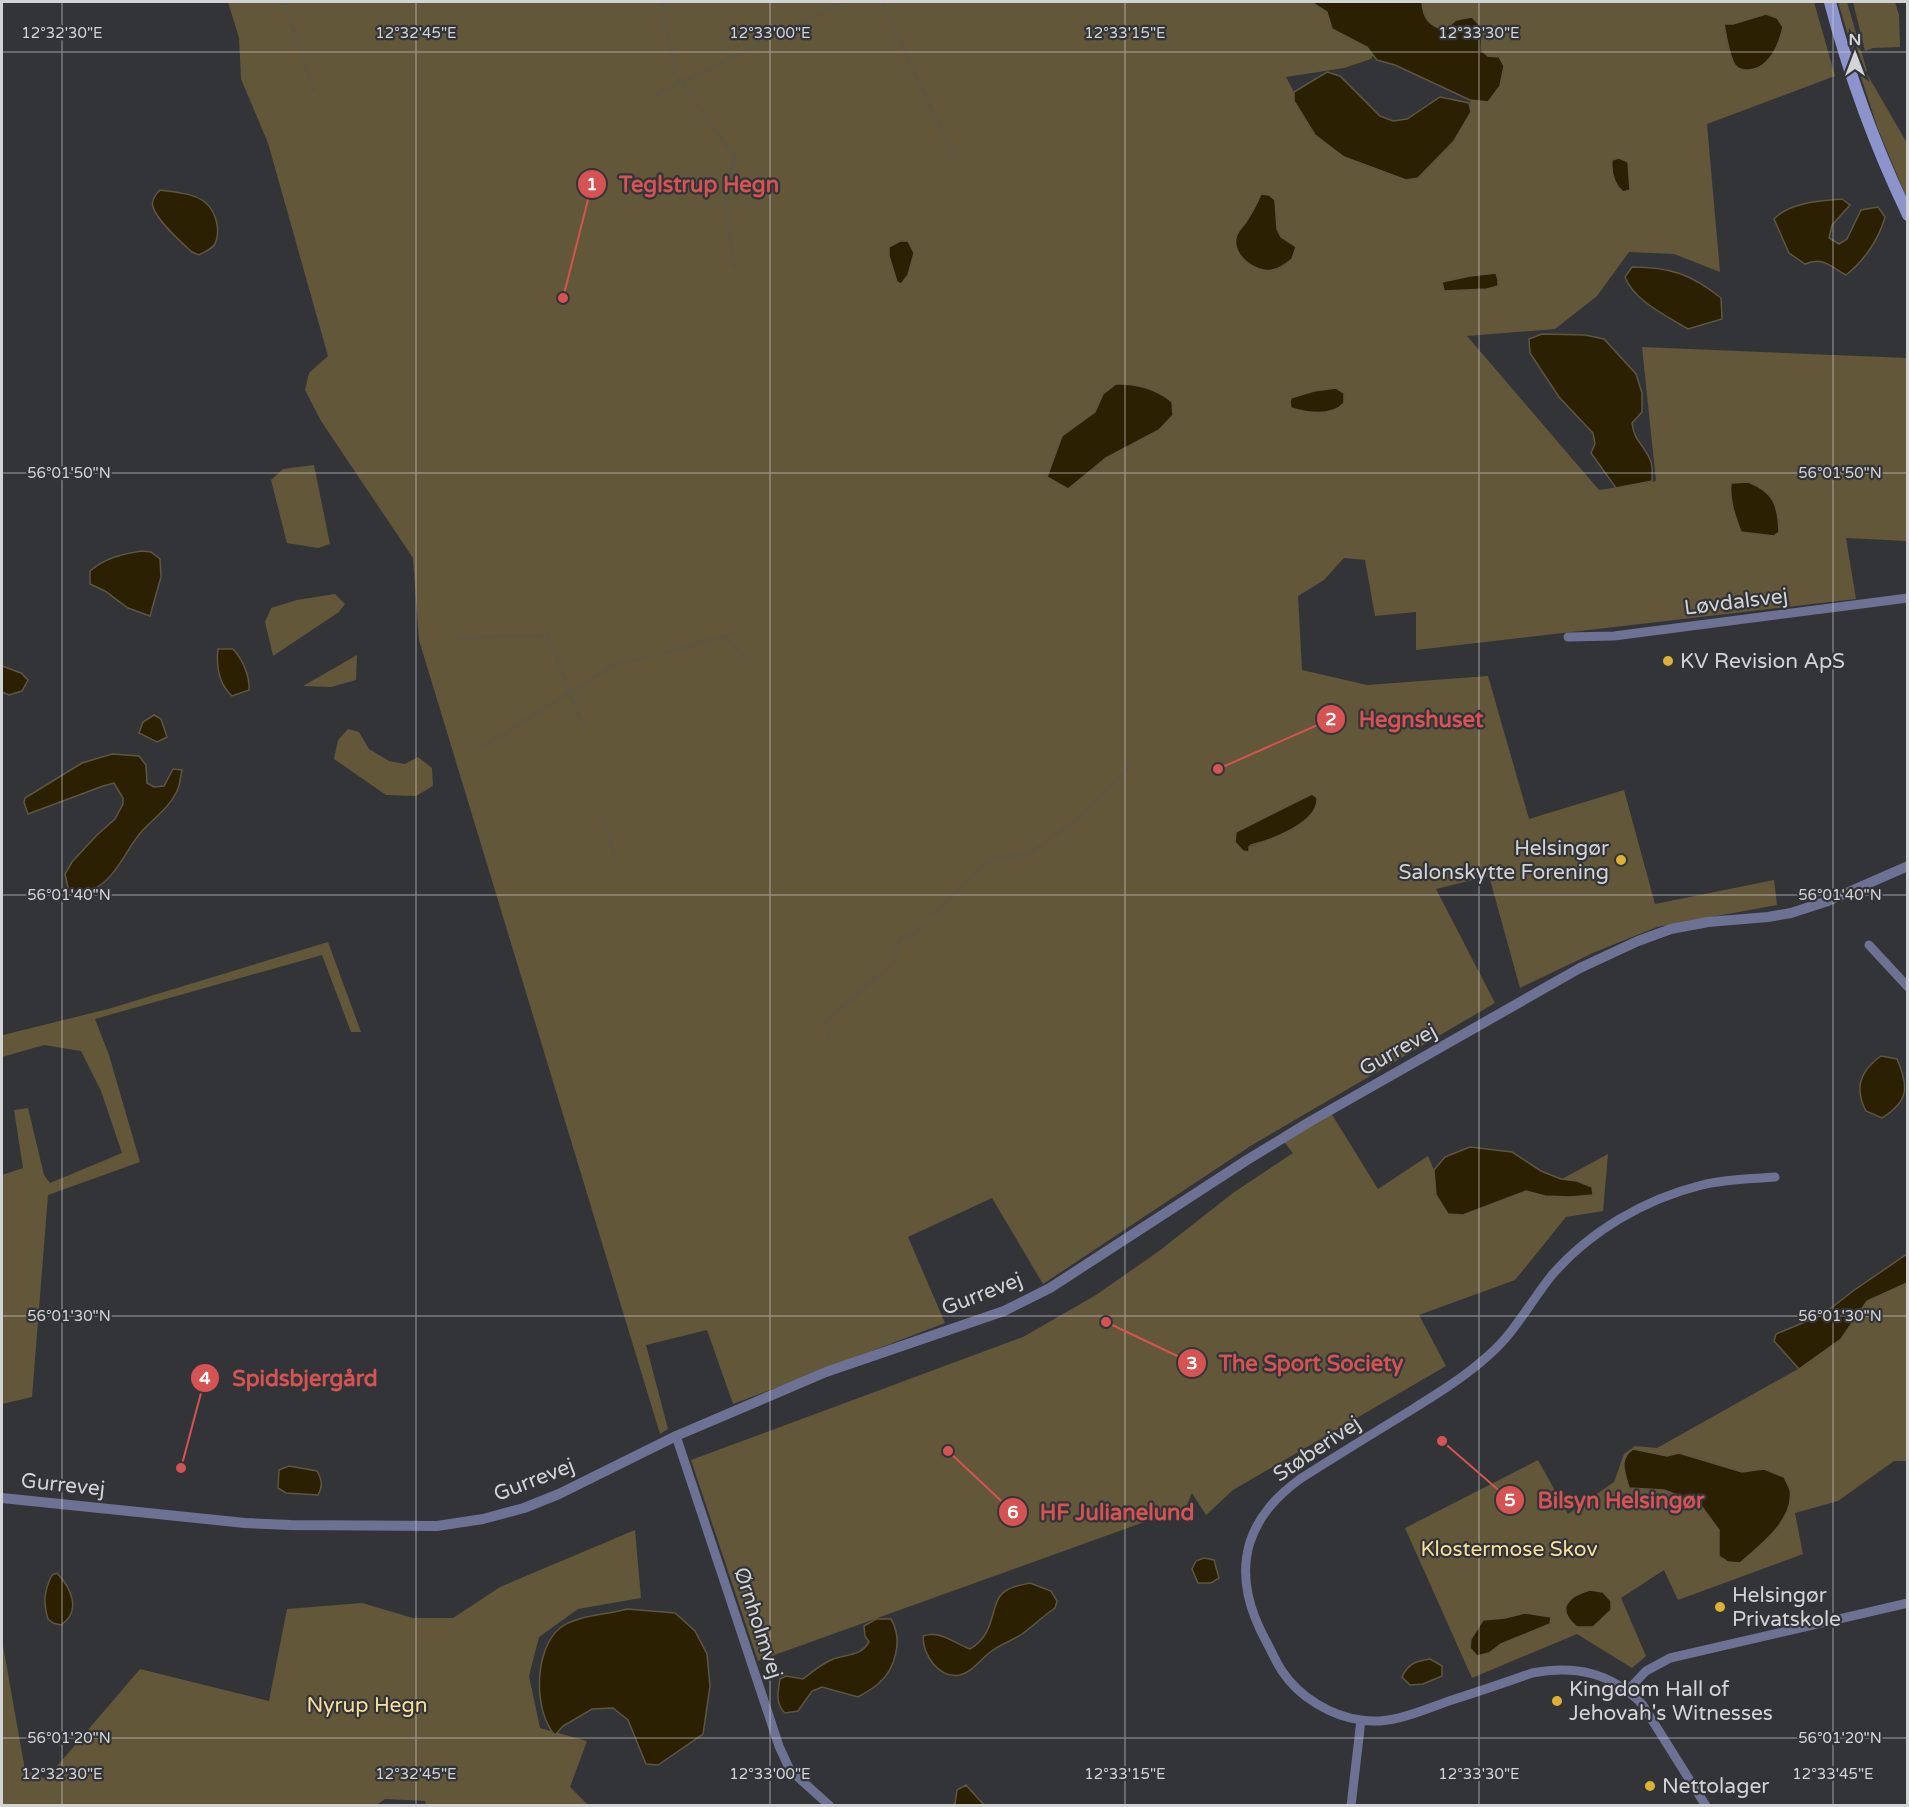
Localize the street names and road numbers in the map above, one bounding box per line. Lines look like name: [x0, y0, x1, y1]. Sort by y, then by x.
street label: Løvdalsvej: [1683, 583, 1789, 621]
street label: Gurrevej: [1355, 1019, 1441, 1081]
street label: Gurrevej: [938, 1267, 1026, 1321]
street label: Støberivej: [1269, 1411, 1365, 1487]
street label: Gurrevej: [490, 1453, 578, 1507]
street label: Gurrevej: [20, 1468, 106, 1502]
street label: Ørnholmvej: [728, 1564, 788, 1682]

